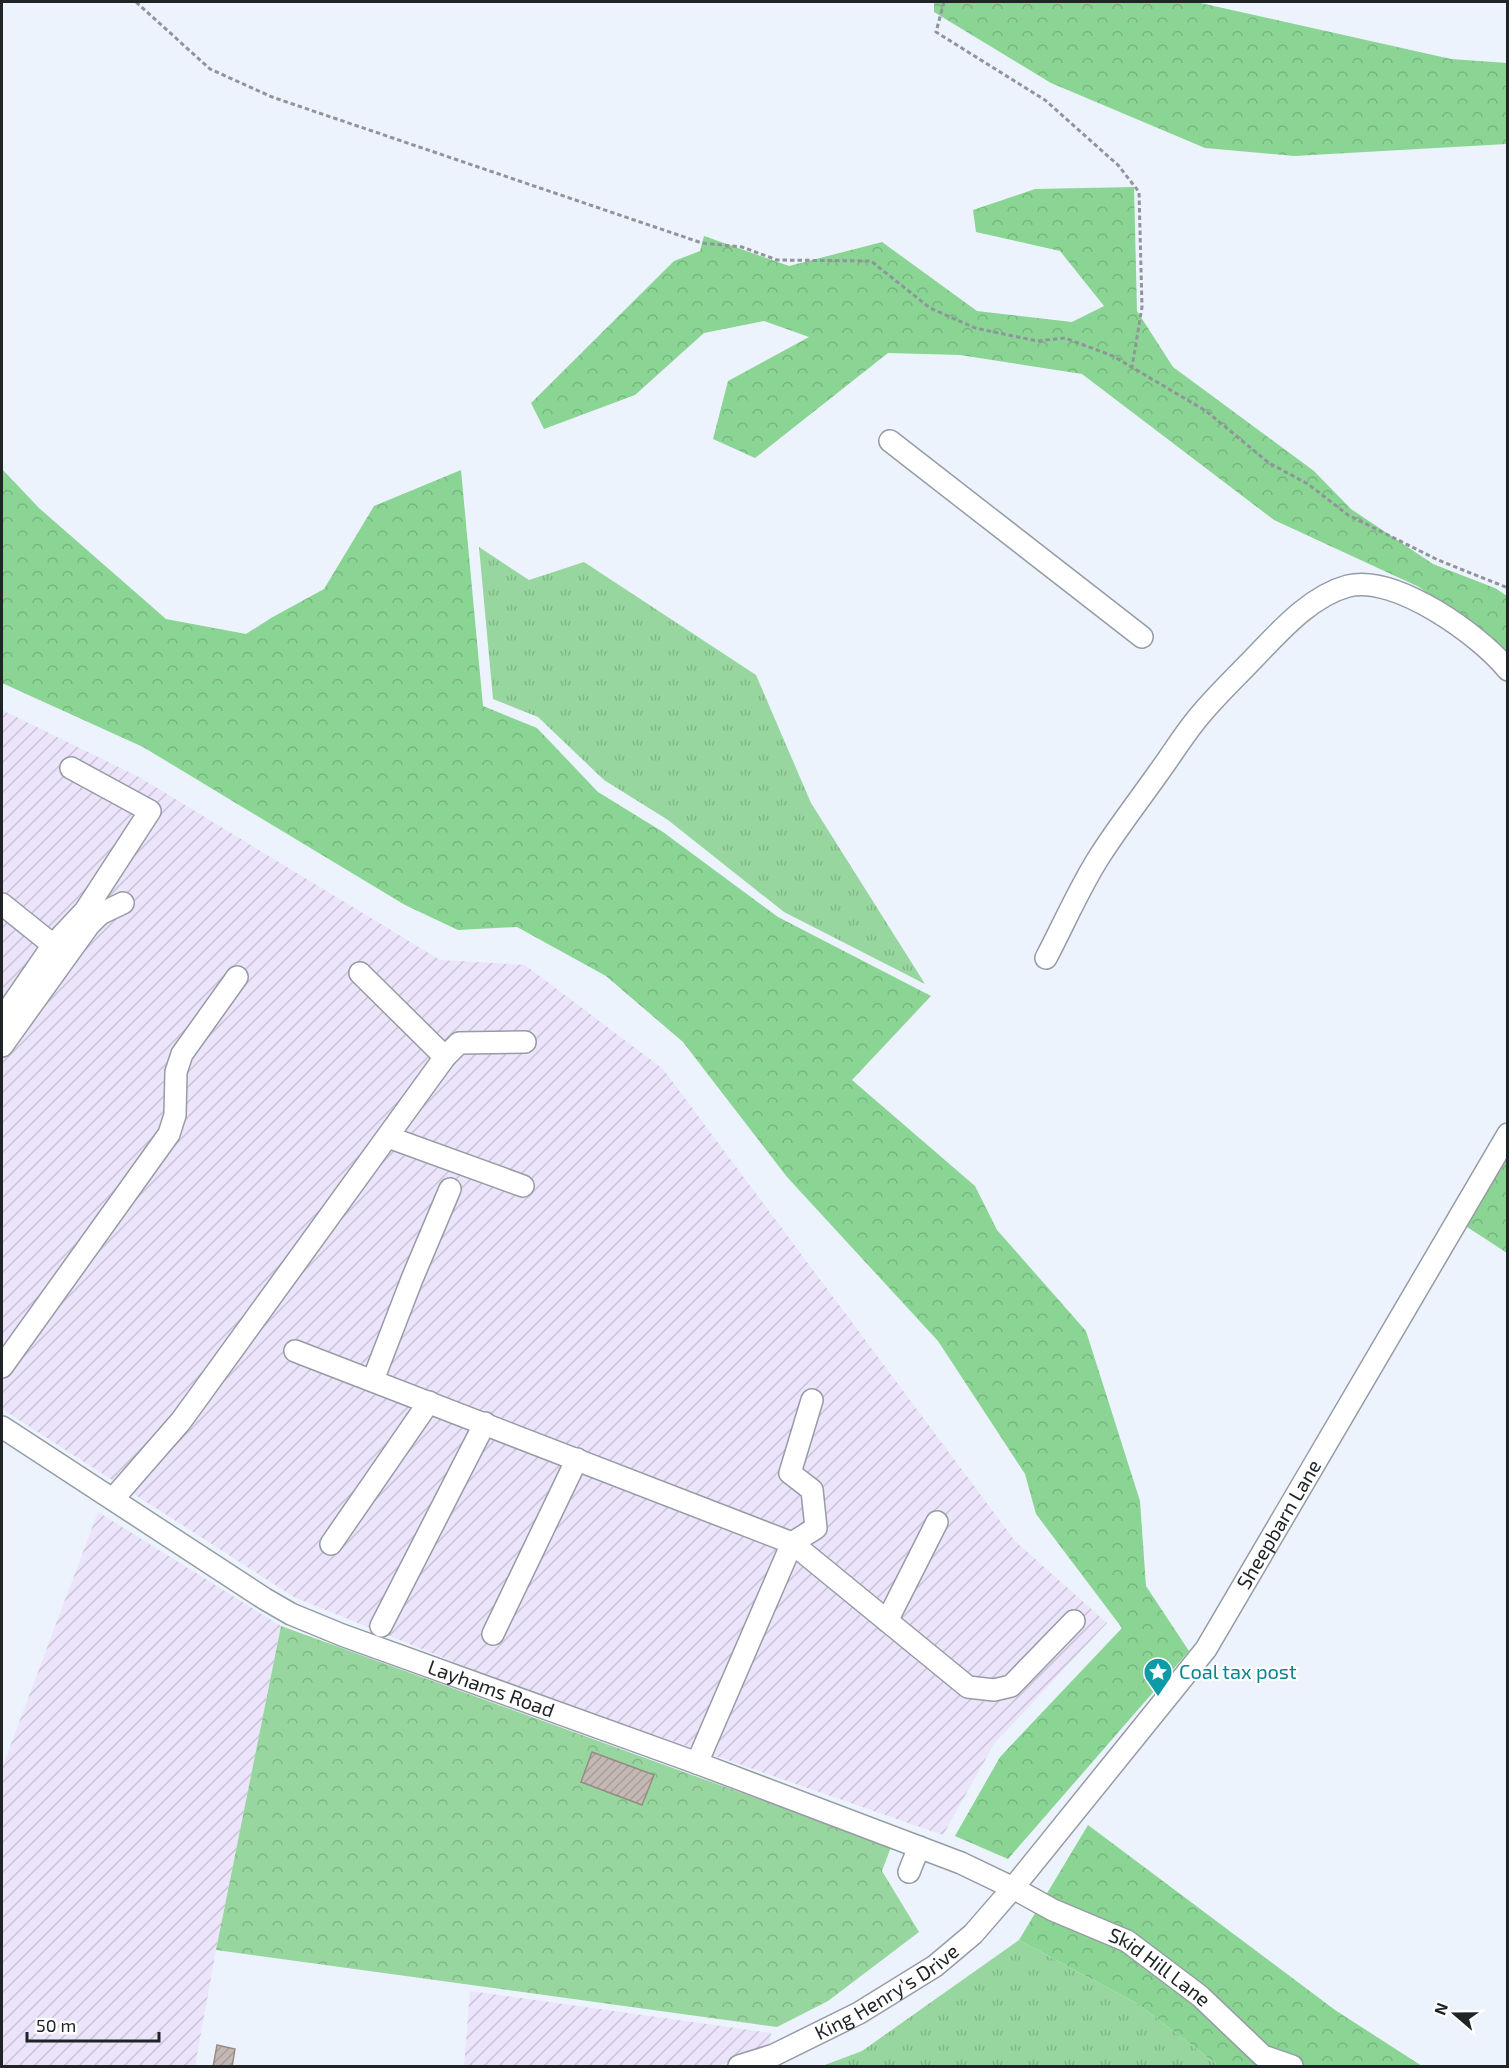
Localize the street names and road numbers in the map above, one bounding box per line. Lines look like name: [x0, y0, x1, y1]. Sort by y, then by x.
street label: Sheepbarn Lane: [1231, 1455, 1325, 1593]
street label: Layhams Road: [425, 1654, 558, 1722]
street label: Skid Hill Lane: [1105, 1922, 1216, 2011]
street label: King Henry's Drive: [810, 1938, 963, 2044]

